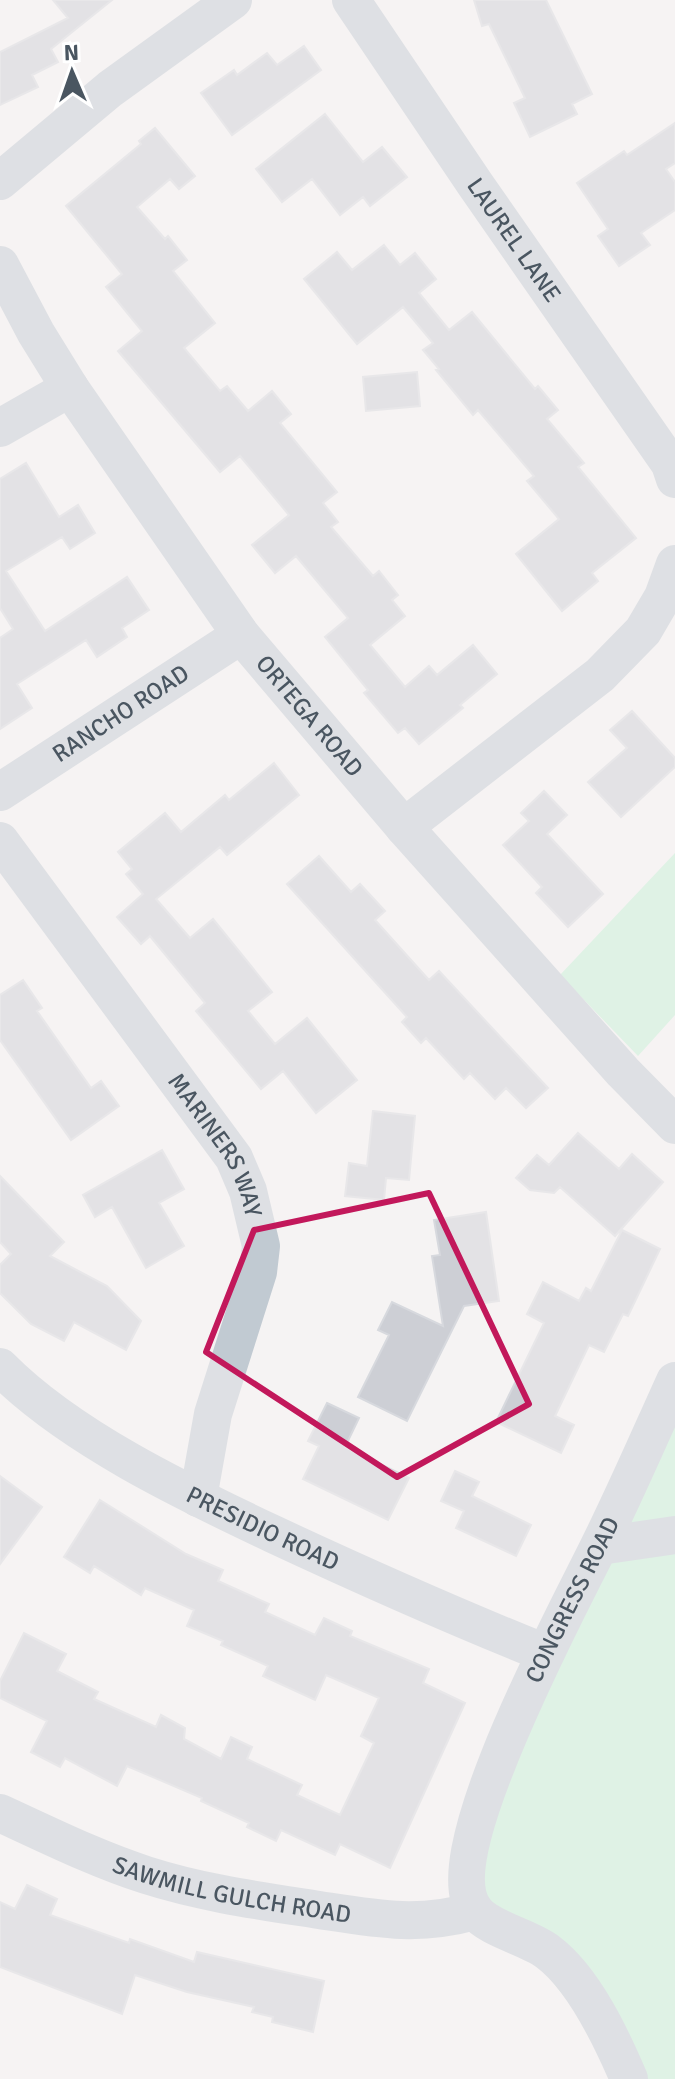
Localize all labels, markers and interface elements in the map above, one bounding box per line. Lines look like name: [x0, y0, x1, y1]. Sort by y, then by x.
north arrow: [32, 32, 112, 112]
text: N: [63, 39, 79, 66]
street label: LAUREL LANE: [460, 172, 568, 308]
street label: ORTEGA ROAD: [249, 649, 370, 783]
street label: RANCHO ROAD: [47, 658, 195, 769]
street label: MARINERS WAY: [161, 1067, 269, 1220]
street label: PRESIDIO ROAD: [181, 1479, 344, 1577]
street label: CONGRESS ROAD: [519, 1512, 626, 1688]
street label: SAWMILL GULCH ROAD: [108, 1850, 353, 1930]

